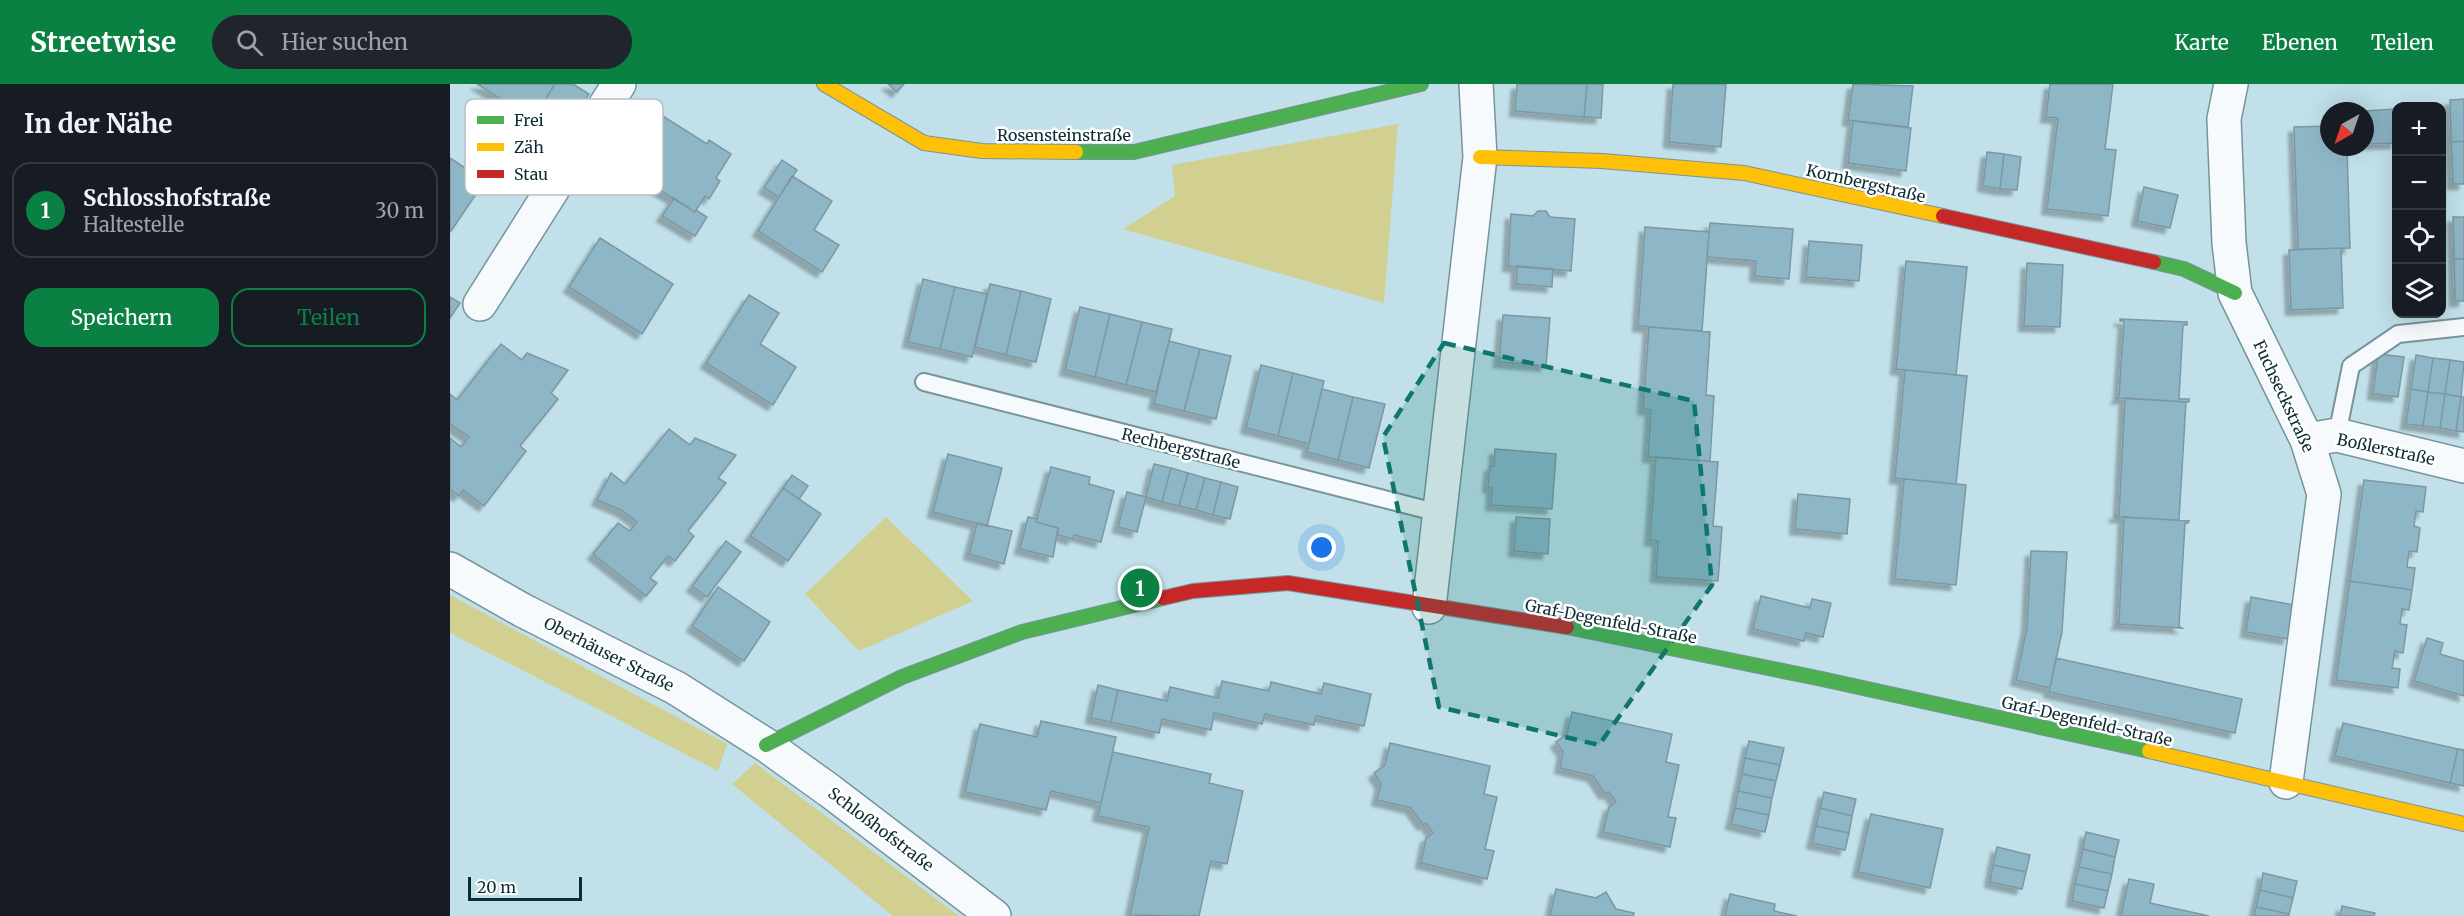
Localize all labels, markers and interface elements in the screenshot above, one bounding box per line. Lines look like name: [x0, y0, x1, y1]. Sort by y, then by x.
search box: [212, 15, 632, 69]
text: Streetwise: [30, 24, 176, 60]
icon: search: [233, 26, 266, 59]
text: Hier suchen: [281, 28, 408, 56]
text: Karte: [2174, 29, 2229, 56]
text: Ebenen: [2262, 29, 2338, 56]
text: Teilen: [2371, 29, 2434, 56]
legend: [465, 99, 663, 195]
north arrow: [2320, 102, 2374, 156]
map controls: [2392, 102, 2446, 318]
button: +: [2392, 102, 2446, 156]
text: In der Nähe: [24, 107, 172, 140]
text: Frei: [514, 110, 544, 130]
street label: Rosensteinstraße: [997, 125, 1131, 145]
text: Zäh: [514, 137, 544, 157]
button: −: [2392, 156, 2446, 210]
street label: Kornbergstraße: [1804, 160, 1928, 206]
text: Stau: [514, 164, 548, 184]
text: Schlosshofstraße: [83, 184, 271, 212]
text: 1: [41, 198, 50, 223]
text: 30 m: [375, 198, 424, 223]
button: locate: [2392, 210, 2446, 264]
text: Haltestelle: [83, 212, 184, 237]
button: layers: [2392, 264, 2446, 318]
button: Speichern: [24, 288, 219, 347]
button: Teilen: [231, 288, 426, 347]
street label: Fuchseckstraße: [2249, 337, 2319, 455]
street label: Rechbergstraße: [1120, 424, 1242, 472]
street label: Boßlerstraße: [2335, 429, 2437, 469]
your location: [1307, 533, 1336, 562]
pin: 1: [1120, 566, 1160, 610]
street label: Graf-Degenfeld-Straße: [1523, 595, 1699, 647]
street label: Oberhäuser Straße: [541, 613, 677, 695]
street label: Graf-Degenfeld-Straße: [2000, 692, 2174, 750]
street label: Schloßhofstraße: [824, 783, 938, 875]
scale bar: [468, 874, 582, 902]
text: 20 m: [477, 877, 516, 897]

